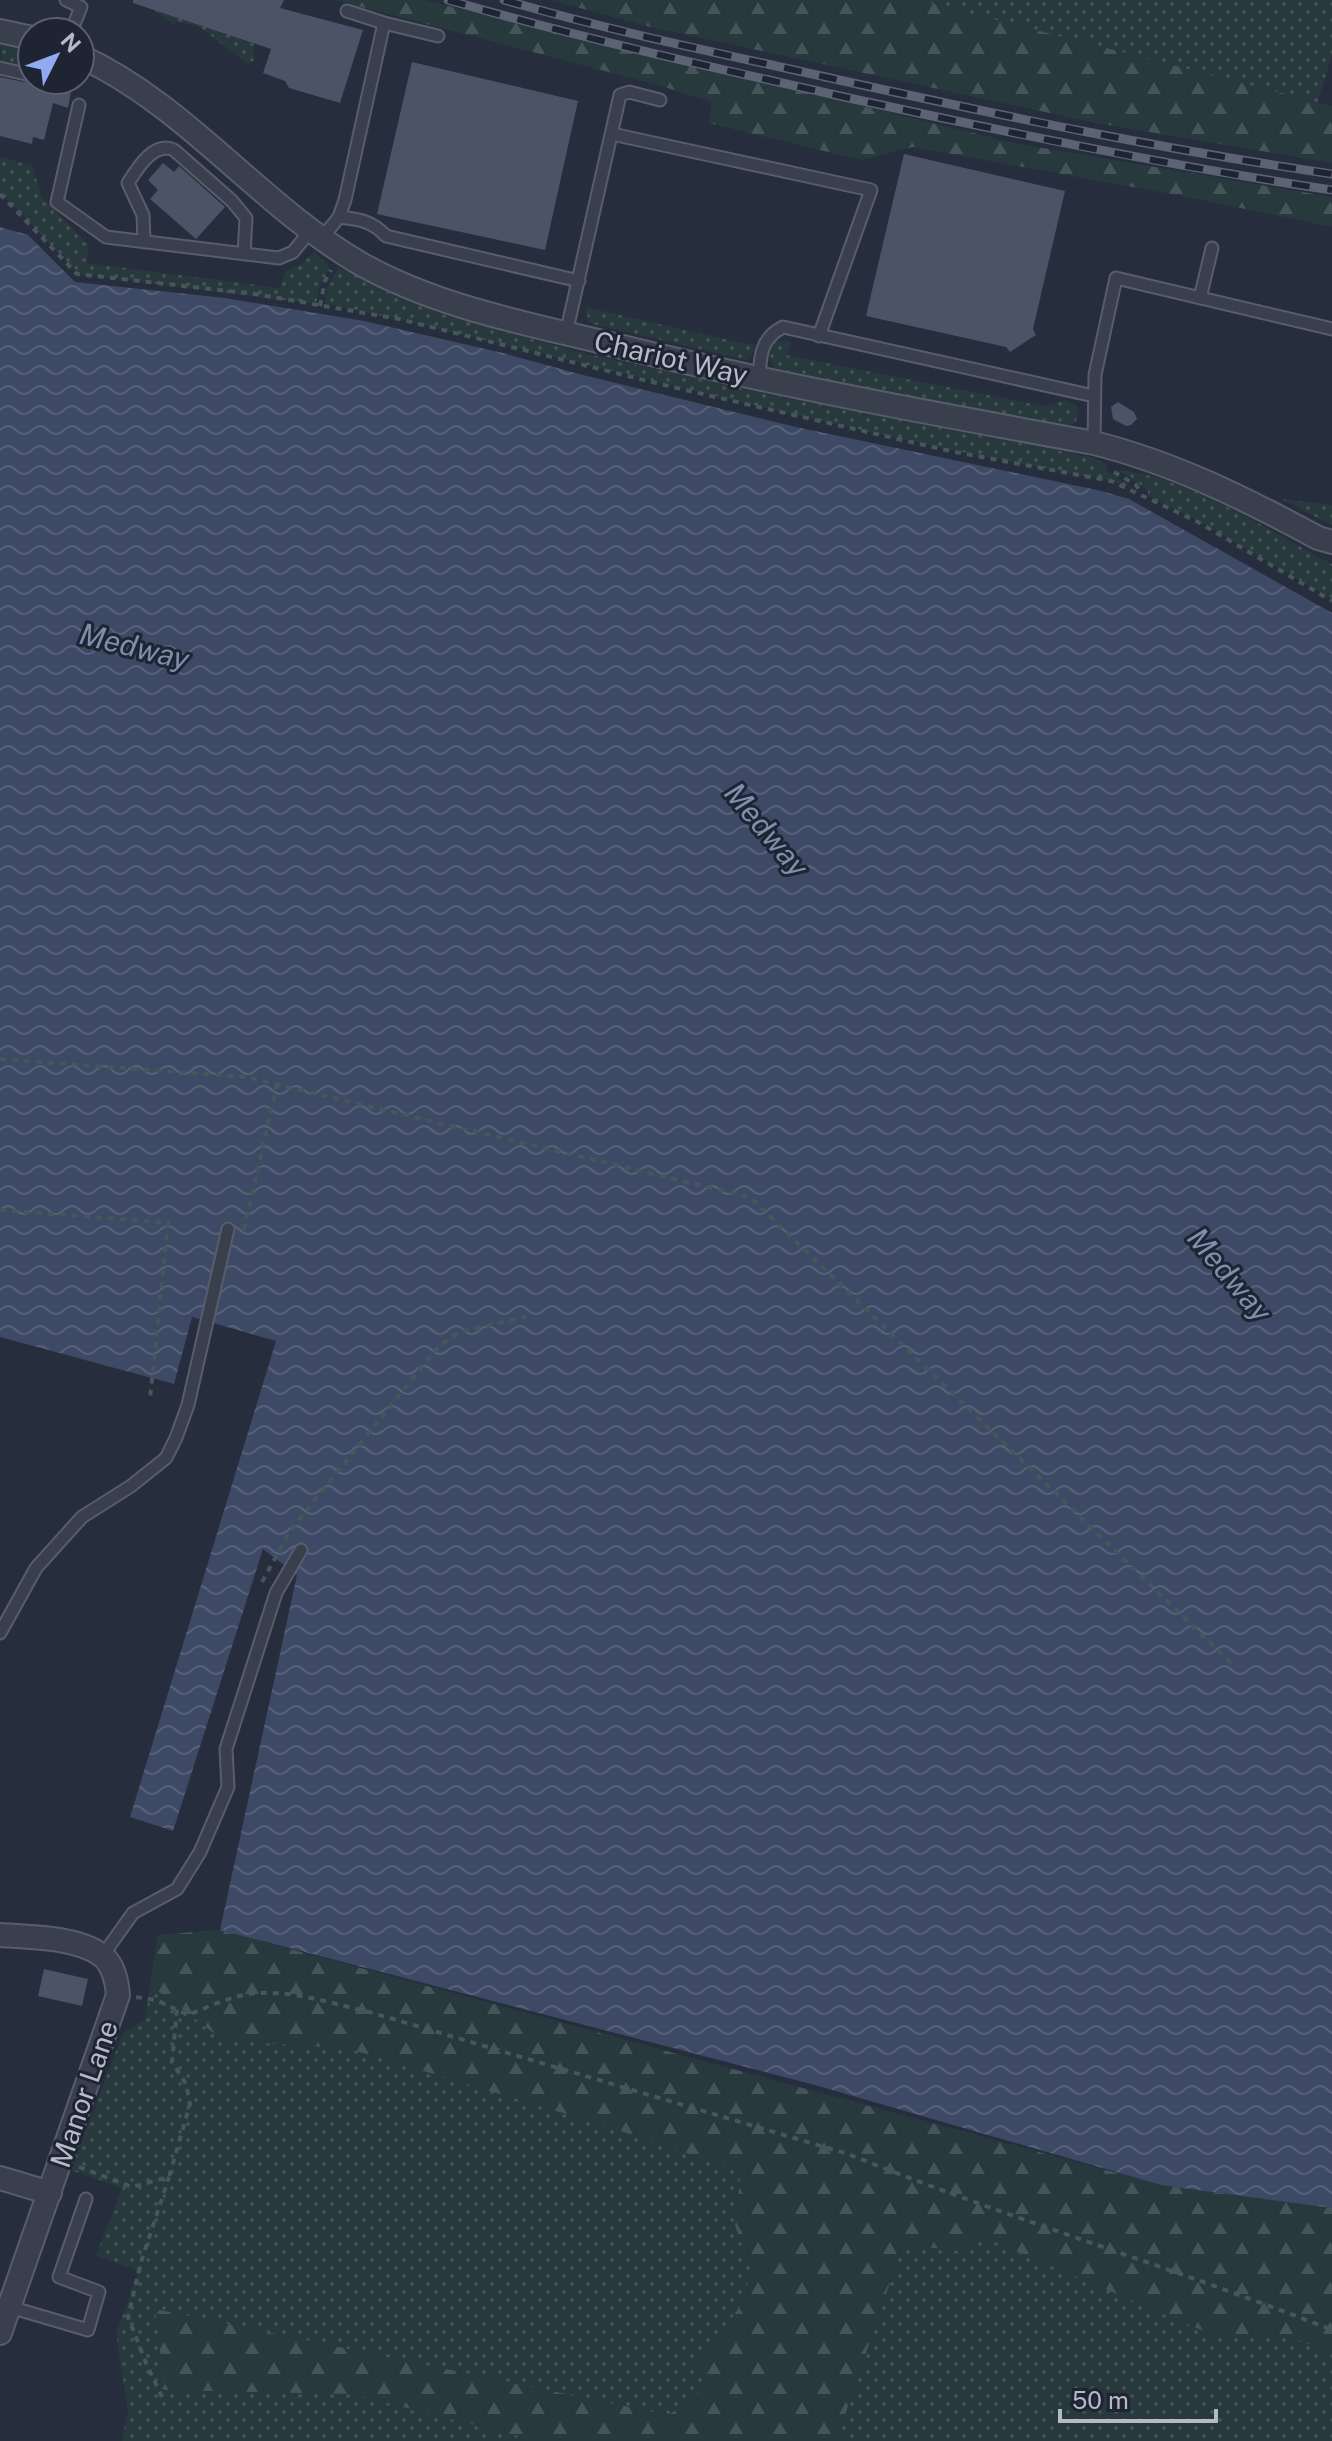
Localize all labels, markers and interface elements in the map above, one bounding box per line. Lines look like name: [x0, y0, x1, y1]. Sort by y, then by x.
north arrow: [16, 16, 96, 96]
text: N: [55, 28, 86, 58]
street label: Chariot Way: [591, 324, 751, 391]
water label: Medway: [76, 615, 193, 677]
water label: Medway: [717, 775, 817, 884]
water label: Medway: [1180, 1220, 1280, 1329]
street label: Manor Lane: [43, 2016, 124, 2172]
scale bar: [1060, 2373, 1216, 2423]
text: 50 m: [1072, 2386, 1129, 2414]

